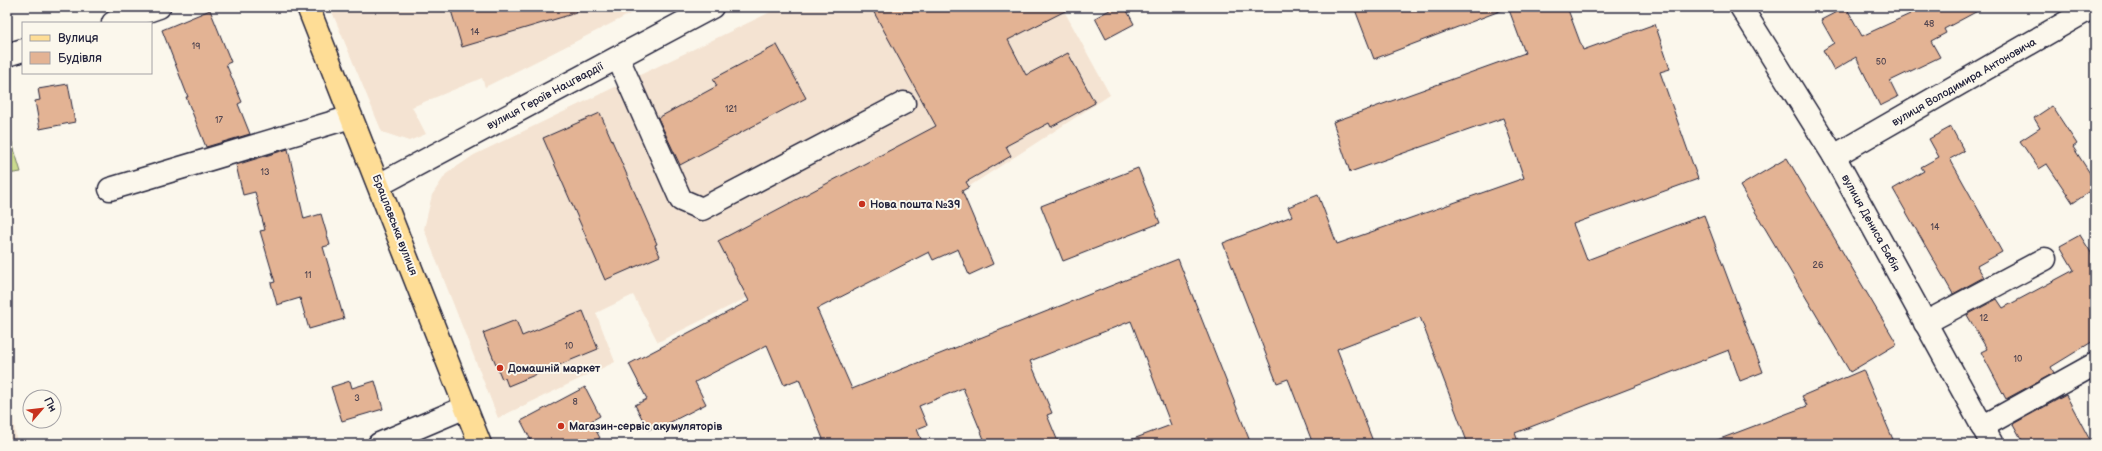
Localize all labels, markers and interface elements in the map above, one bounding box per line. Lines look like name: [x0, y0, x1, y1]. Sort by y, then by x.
house number: 48: [1924, 19, 1934, 30]
legend: [22, 22, 152, 74]
house number: 14: [471, 27, 480, 38]
text: Вулиця: [58, 31, 99, 46]
street label: вулиця Володимира Антоновича: [1890, 35, 2039, 129]
house number: 19: [192, 41, 200, 52]
text: Будівля: [58, 51, 102, 66]
house number: 50: [1876, 57, 1886, 68]
street label: вулиця Героїв Нацгвардії: [485, 60, 606, 132]
house number: 121: [725, 104, 737, 115]
house number: 17: [215, 115, 224, 126]
house number: 13: [260, 167, 270, 178]
street label: вулиця Дениса Бабія: [1839, 172, 1903, 274]
street label: Брацлавська вулиця: [370, 173, 420, 277]
place label: Нова пошта №39: [870, 198, 961, 211]
marker: Нова пошта №39: [857, 199, 867, 209]
house number: 14: [1931, 222, 1940, 233]
house number: 26: [1813, 260, 1824, 271]
house number: 11: [305, 270, 311, 281]
house number: 12: [1980, 313, 1989, 324]
house number: 10: [565, 341, 573, 352]
house number: 10: [2014, 354, 2022, 365]
place label: Домашній маркет: [508, 362, 601, 375]
marker: Домашній маркет: [495, 363, 505, 373]
north arrow: [22, 389, 62, 429]
house number: 3: [354, 393, 360, 404]
text: Пн: [41, 395, 60, 414]
house number: 8: [572, 397, 578, 408]
place label: Магазин-сервіс акумуляторів: [569, 420, 722, 433]
marker: Магазин-сервіс акумуляторів: [556, 421, 566, 431]

